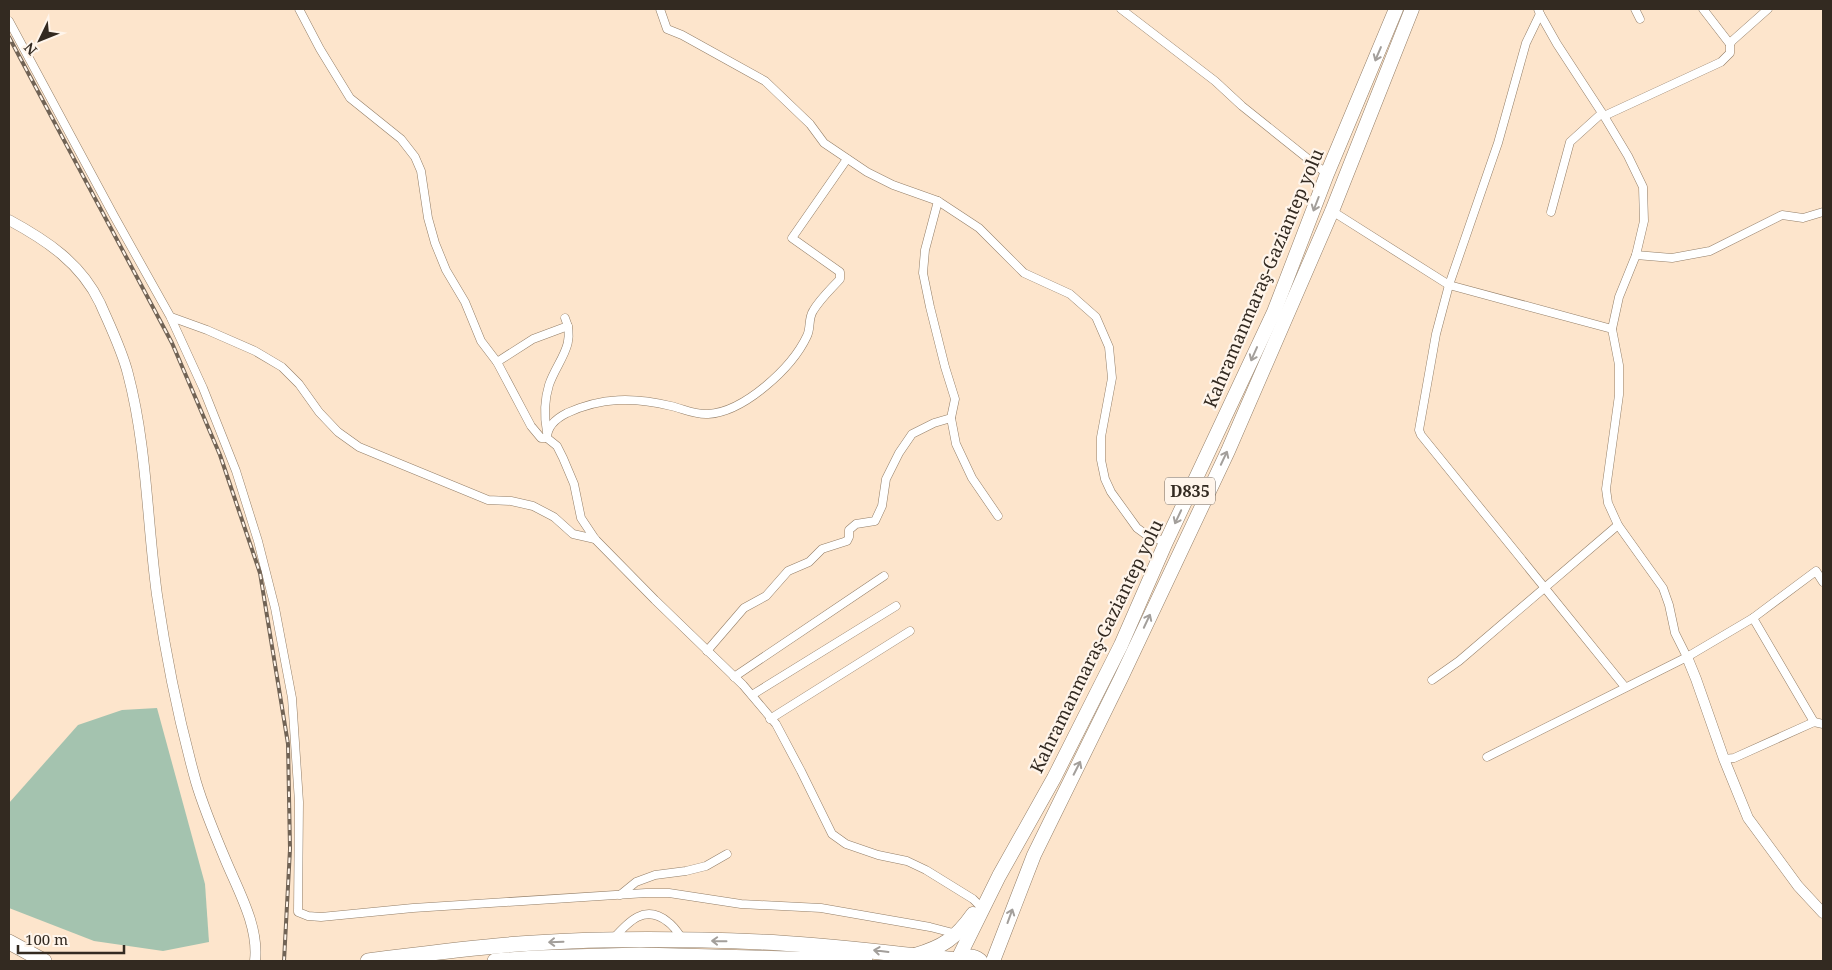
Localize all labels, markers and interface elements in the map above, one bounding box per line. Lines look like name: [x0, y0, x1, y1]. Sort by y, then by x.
north arrow: [15, 15, 65, 65]
text: N: [19, 39, 41, 60]
one-way arrow: [1372, 46, 1382, 61]
street label: Kahramanmaraş-Gaziantep yolu: [1197, 144, 1329, 411]
one-way arrow: [1311, 196, 1320, 211]
one-way arrow: [1249, 346, 1259, 361]
one-way arrow: [1220, 451, 1230, 466]
road number: D835: [1165, 478, 1215, 504]
one-way arrow: [1172, 509, 1182, 524]
street label: Kahramanmaraş-Gaziantep yolu: [1024, 515, 1168, 777]
one-way arrow: [1143, 614, 1153, 629]
one-way arrow: [1072, 760, 1082, 775]
one-way arrow: [1006, 908, 1015, 924]
scale bar: [18, 922, 124, 954]
text: 100 m: [25, 929, 68, 949]
one-way arrow: [711, 936, 727, 946]
one-way arrow: [549, 937, 565, 947]
one-way arrow: [873, 946, 889, 956]

